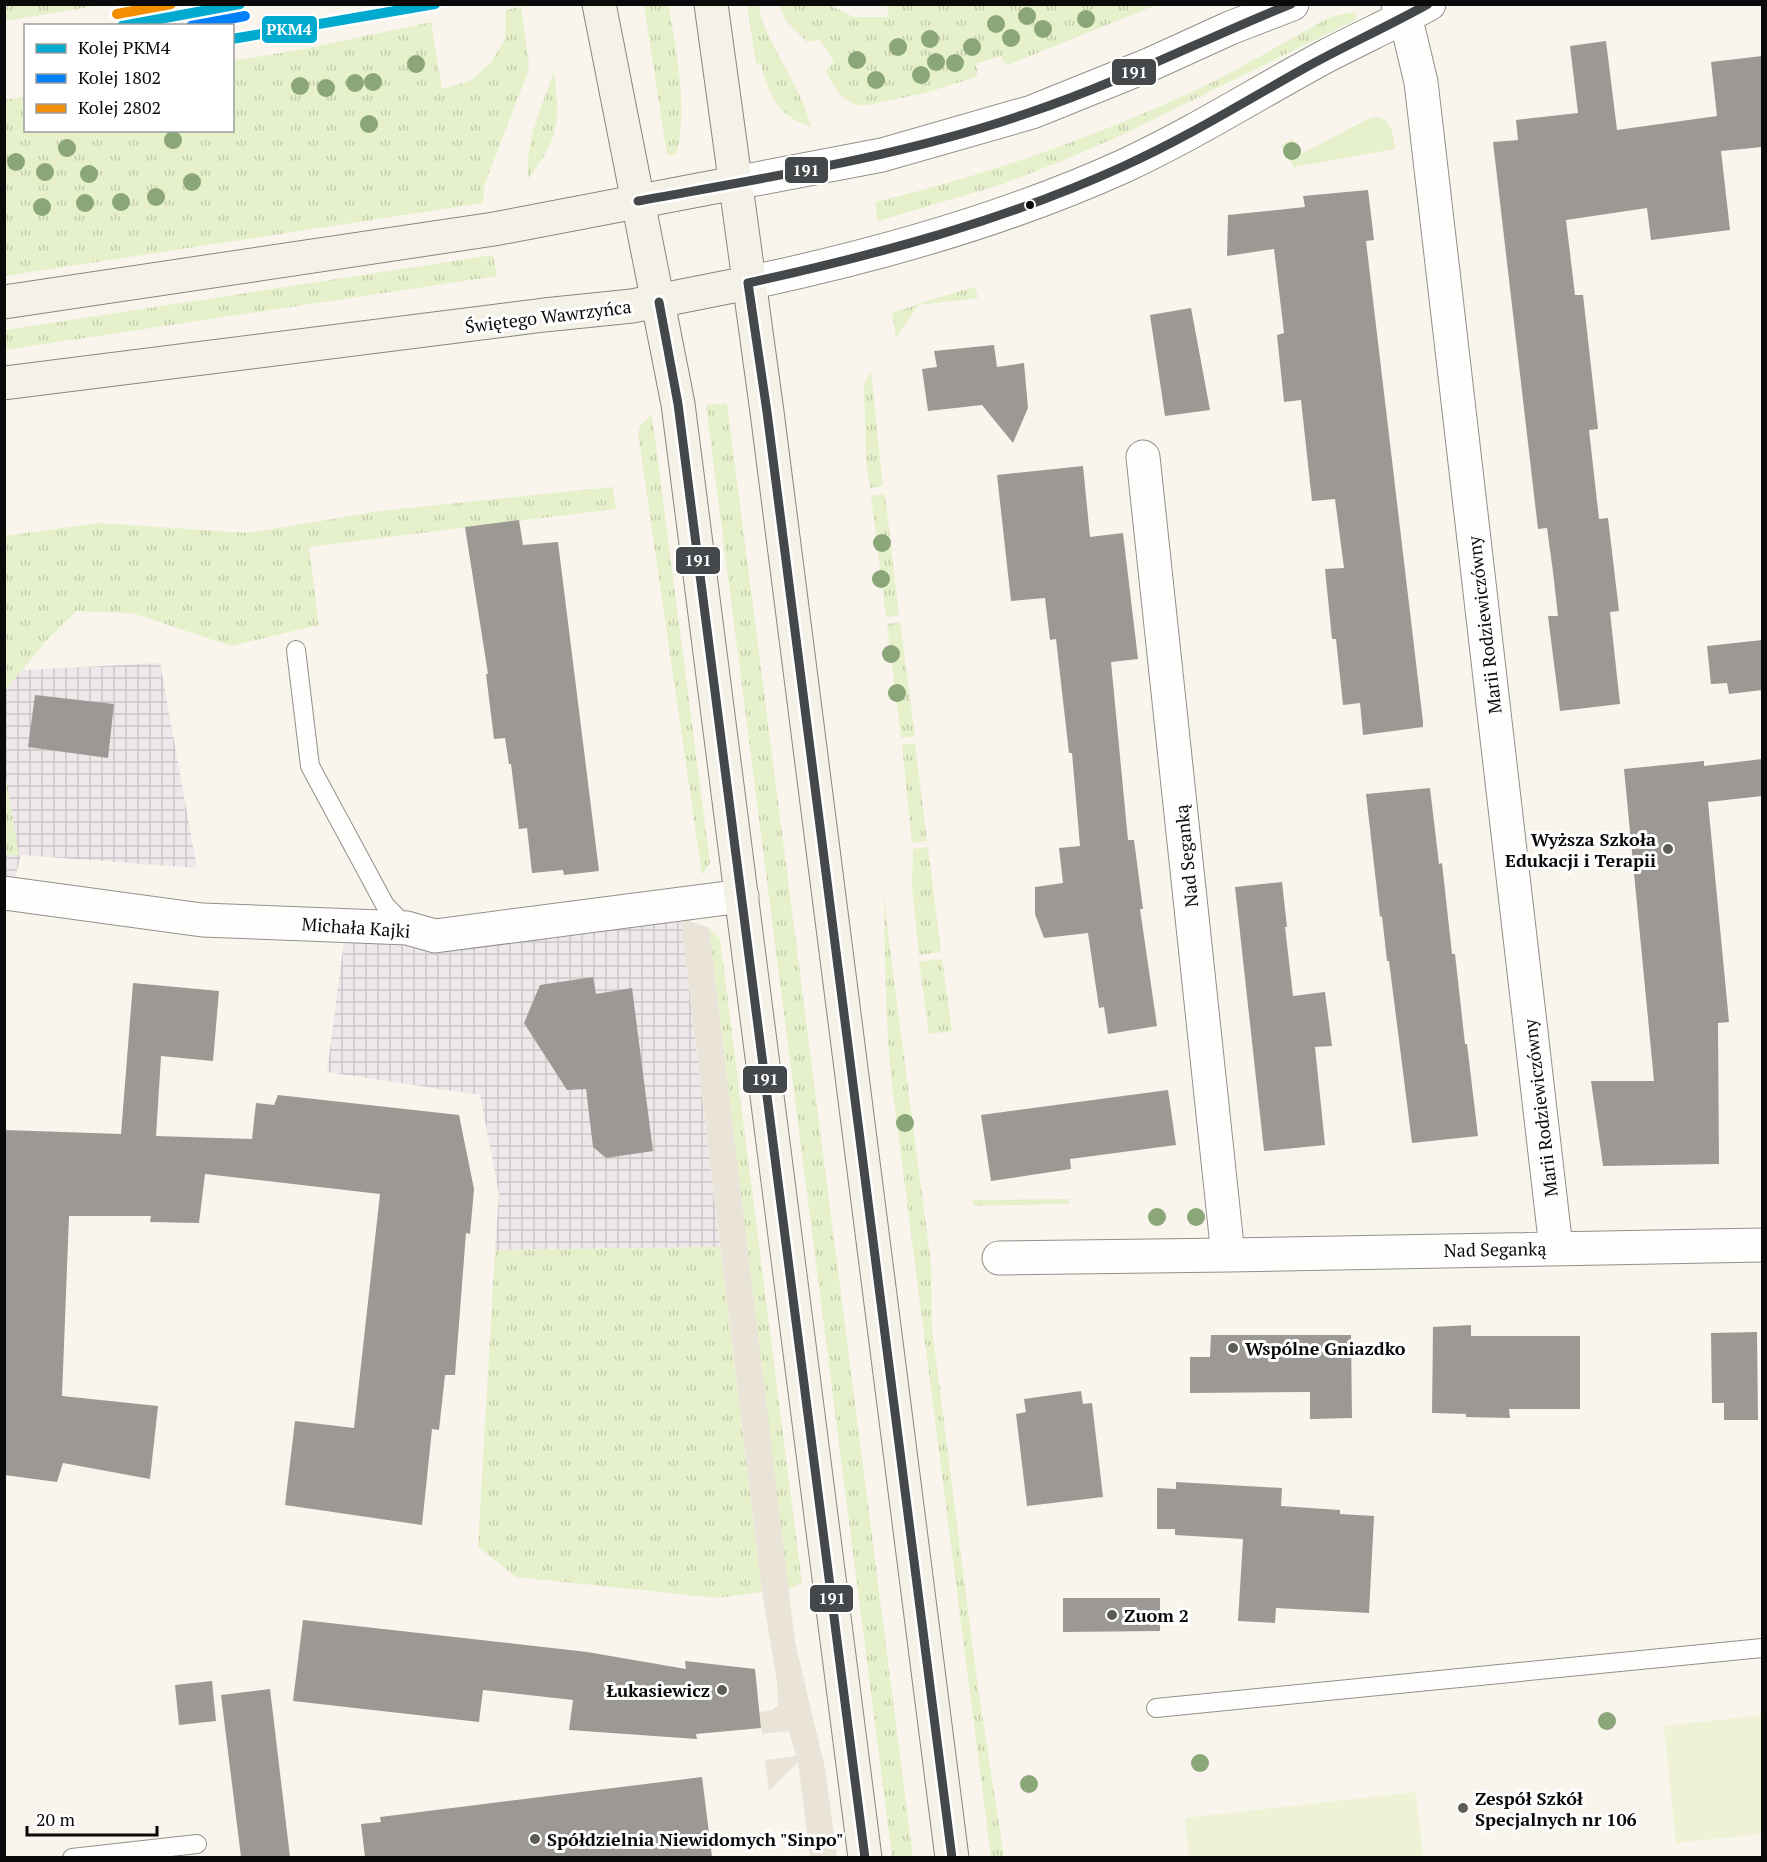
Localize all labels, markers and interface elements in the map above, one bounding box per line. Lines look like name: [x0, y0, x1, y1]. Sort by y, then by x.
line badge: PKM4: [261, 15, 318, 44]
text: PKM4: [266, 18, 312, 40]
legend: [24, 24, 234, 132]
text: Kolej PKM4: [78, 35, 171, 59]
line badge: 191: [1111, 58, 1157, 86]
text: 191: [1120, 61, 1148, 83]
text: Kolej 1802: [78, 65, 161, 89]
text: Kolej 2802: [78, 95, 161, 119]
line badge: 191: [784, 156, 829, 184]
text: 191: [792, 159, 820, 181]
unlabelled marker: [1024, 199, 1036, 211]
street label: Świętego Wawrzyńca: [463, 294, 633, 338]
street label: Marii Rodziewiczówny: [1461, 534, 1507, 715]
line badge: 191: [675, 546, 721, 575]
text: 191: [684, 549, 712, 571]
street label: Nad Seganką: [1169, 804, 1203, 908]
place label: Wyższa Szkoła Edukacji i Terapii: [1505, 827, 1656, 872]
marker: Wyższa Szkoła Edukacji i Terapii: [1661, 842, 1675, 856]
street label: Michała Kajki: [301, 911, 411, 943]
street label: Marii Rodziewiczówny: [1517, 1017, 1563, 1198]
line badge: 191: [742, 1065, 788, 1094]
text: 191: [751, 1068, 779, 1090]
street label: Nad Seganką: [1443, 1236, 1547, 1262]
place label: Wspólne Gniazdko: [1245, 1336, 1406, 1360]
marker: Wspólne Gniazdko: [1226, 1341, 1240, 1355]
line badge: 191: [809, 1584, 854, 1613]
text: 191: [818, 1587, 846, 1609]
place label: Zuom 2: [1124, 1603, 1189, 1627]
marker: Zuom 2: [1105, 1608, 1119, 1622]
place label: Łukasiewicz: [606, 1678, 710, 1702]
marker: Łukasiewicz: [715, 1683, 729, 1697]
place label: Zespół Szkół Specjalnych nr 106: [1475, 1786, 1637, 1831]
scale bar: [27, 1799, 158, 1837]
marker: Zespół Szkół Specjalnych nr 106: [1456, 1801, 1470, 1815]
text: 20 m: [36, 1807, 76, 1831]
place label: Spółdzielnia Niewidomych "Sinpo": [547, 1827, 844, 1851]
marker: Spółdzielnia Niewidomych "Sinpo": [528, 1832, 542, 1846]

